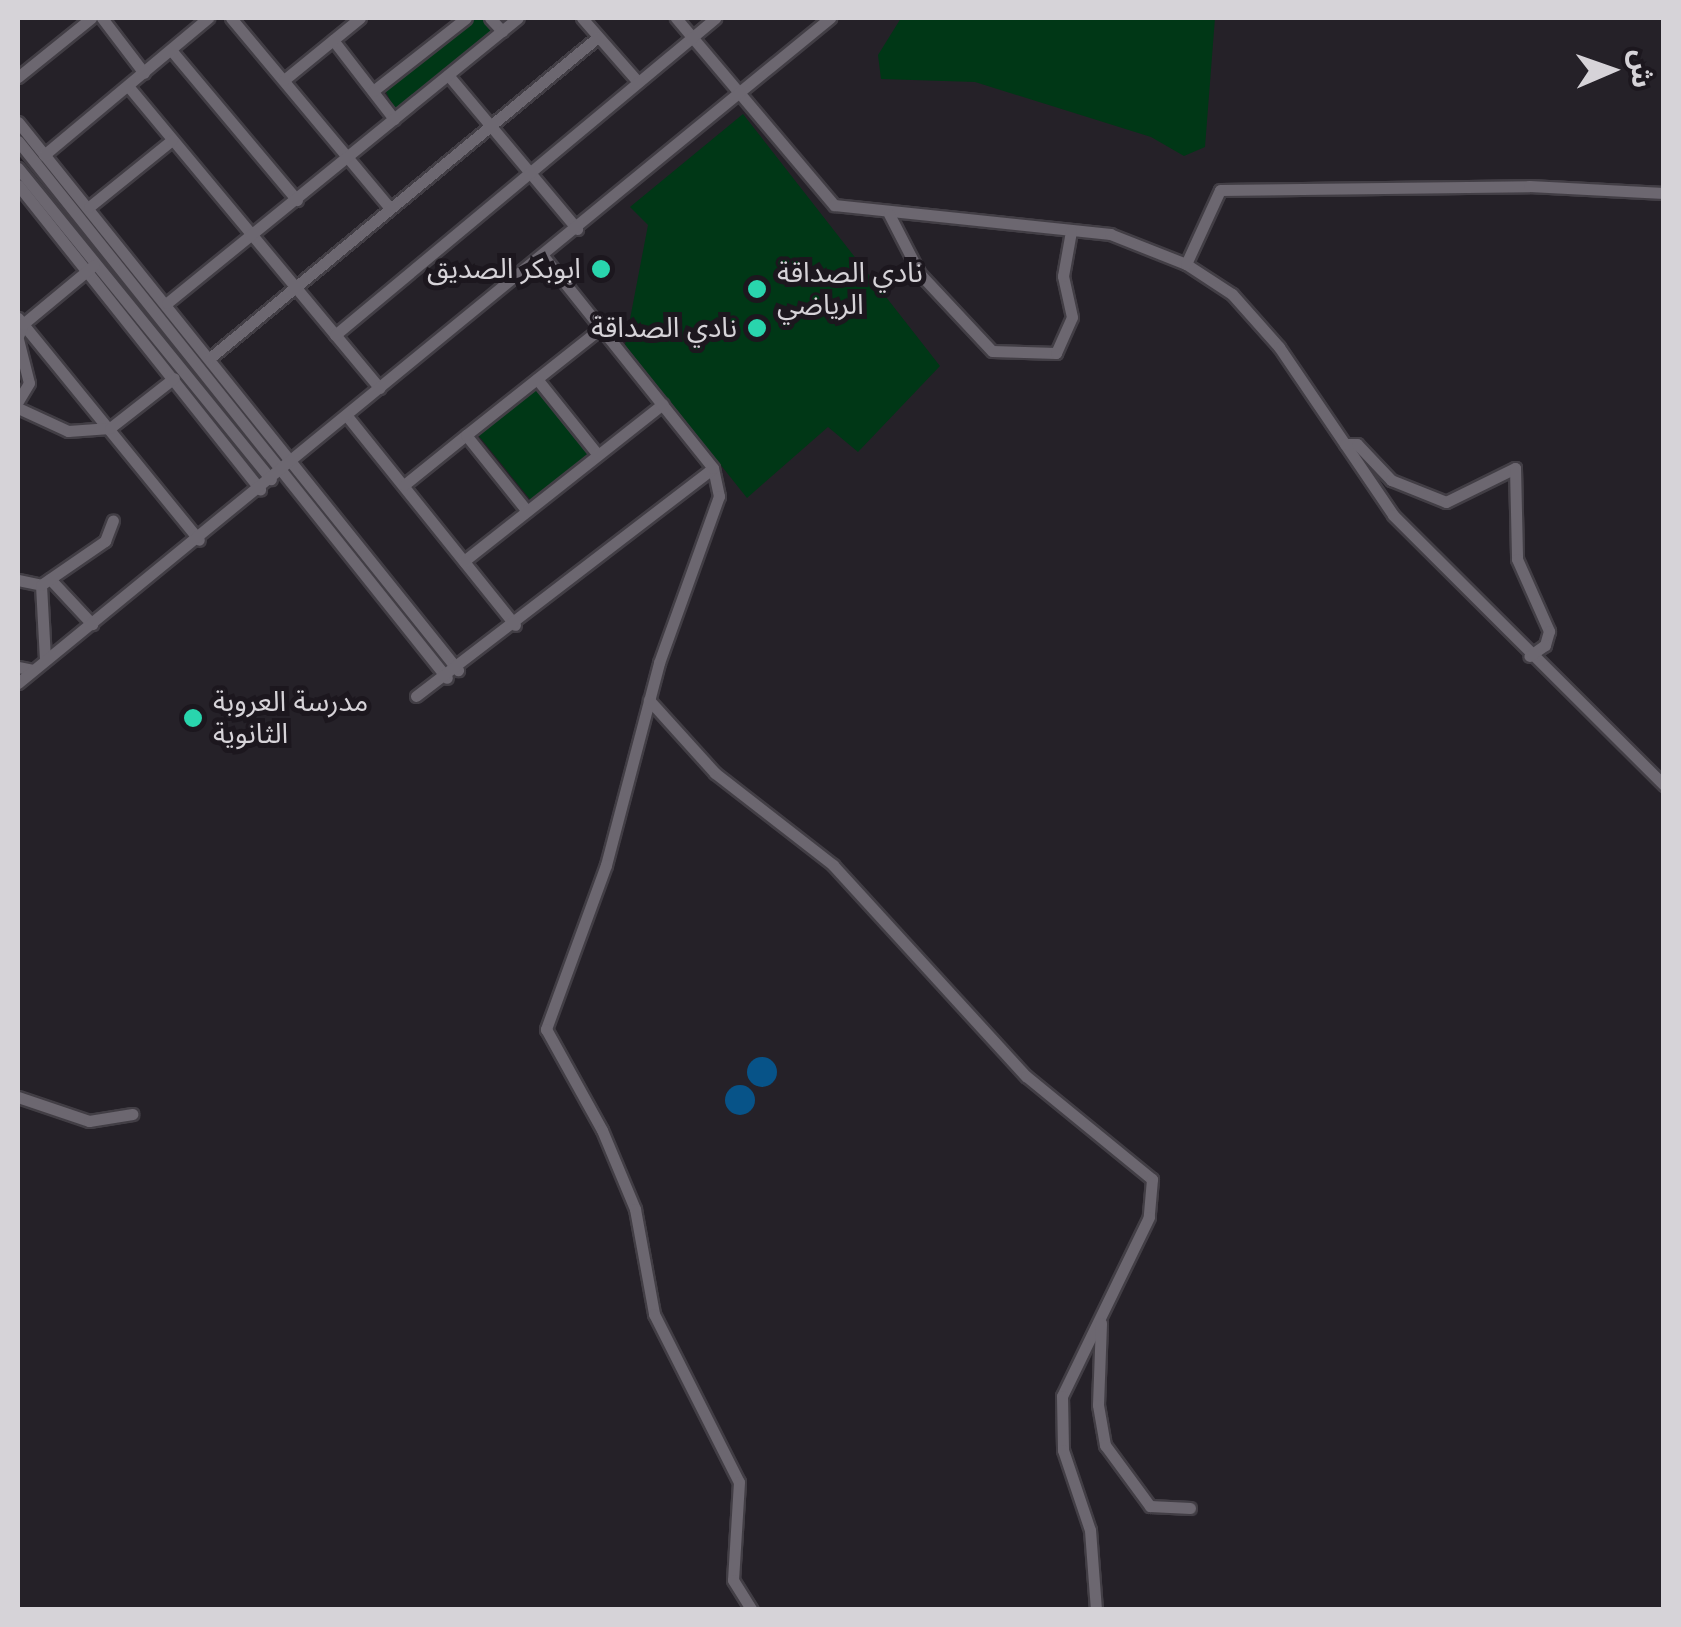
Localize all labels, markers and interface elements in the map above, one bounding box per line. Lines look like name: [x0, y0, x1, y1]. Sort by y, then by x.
north arrow: [1561, 20, 1661, 120]
text: ش: [1623, 49, 1659, 89]
place label: ابوبكر الصديق: [427, 252, 581, 286]
place label: نادي الصداقة الرياضي: [777, 256, 923, 322]
marker: ابوبكر الصديق: [590, 258, 612, 280]
marker: نادي الصداقة الرياضي: [746, 278, 768, 300]
place label: نادي الصداقة: [591, 311, 737, 345]
marker: نادي الصداقة: [746, 317, 768, 339]
place label: مدرسة العروبة الثانوية: [213, 685, 368, 751]
marker: مدرسة العروبة الثانوية: [182, 707, 204, 729]

